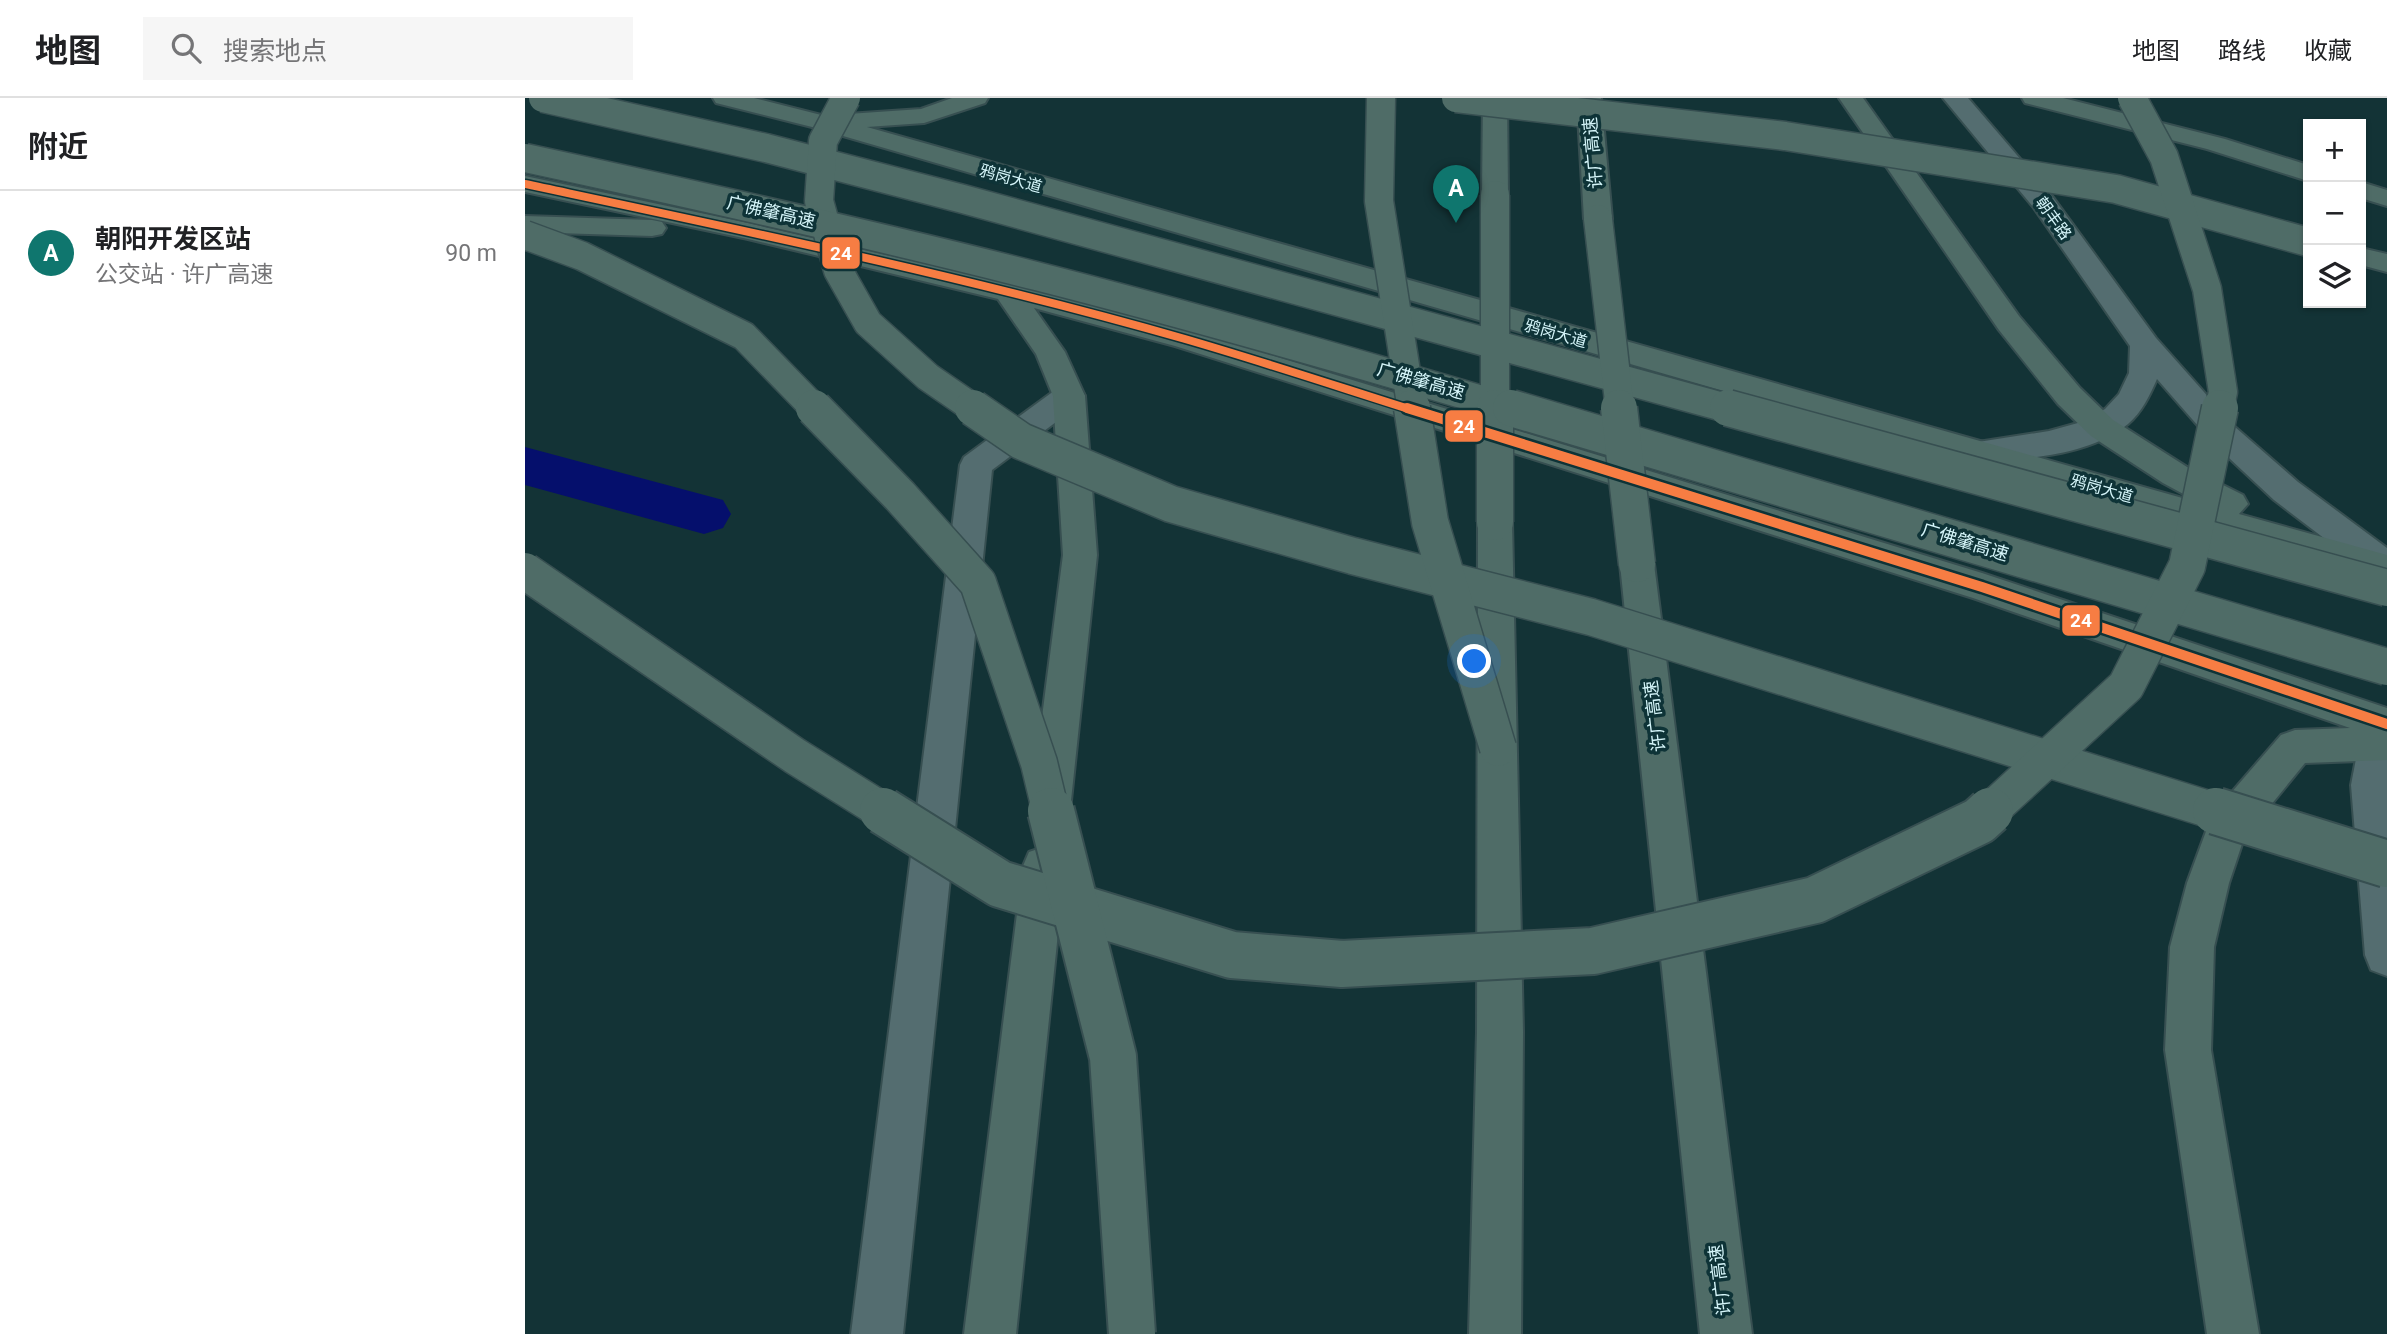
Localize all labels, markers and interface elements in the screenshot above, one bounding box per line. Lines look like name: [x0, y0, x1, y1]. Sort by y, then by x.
search box: [143, 17, 633, 80]
icon: search: [167, 29, 205, 67]
text: 地图: [35, 31, 101, 70]
text: 搜索地点: [223, 36, 327, 66]
text: 地图: [2132, 37, 2180, 65]
text: 路线: [2218, 37, 2266, 65]
text: 收藏: [2304, 37, 2352, 65]
street label: 许广高速: [1579, 116, 1606, 190]
map controls: [2303, 119, 2366, 308]
button: +: [2303, 119, 2366, 182]
text: 附近: [28, 129, 88, 164]
street label: 鸦岗大道: [977, 161, 1044, 196]
pin: A: [1433, 165, 1479, 223]
button: −: [2303, 182, 2366, 245]
street label: 广佛肇高速: [725, 191, 817, 232]
street label: 朝丰路: [2032, 193, 2075, 243]
text: 朝阳开发区站: [95, 224, 251, 254]
line badge: 24: [821, 236, 861, 270]
text: A: [43, 240, 59, 267]
text: 90 m: [445, 240, 497, 267]
text: 24: [830, 242, 852, 265]
button: layers: [2303, 245, 2366, 308]
text: 公交站 · 许广高速: [95, 261, 273, 288]
street label: 鸦岗大道: [1522, 316, 1589, 351]
street label: 广佛肇高速: [1375, 358, 1467, 403]
line badge: 24: [1444, 409, 1484, 443]
text: 24: [1453, 415, 1475, 438]
street label: 鸦岗大道: [2068, 471, 2135, 506]
street label: 广佛肇高速: [1919, 518, 2011, 565]
line badge: 24: [2061, 604, 2101, 637]
text: 24: [2070, 609, 2092, 632]
your location: [1457, 644, 1491, 678]
street label: 许广高速: [1640, 679, 1669, 753]
street label: 许广高速: [1705, 1243, 1734, 1317]

